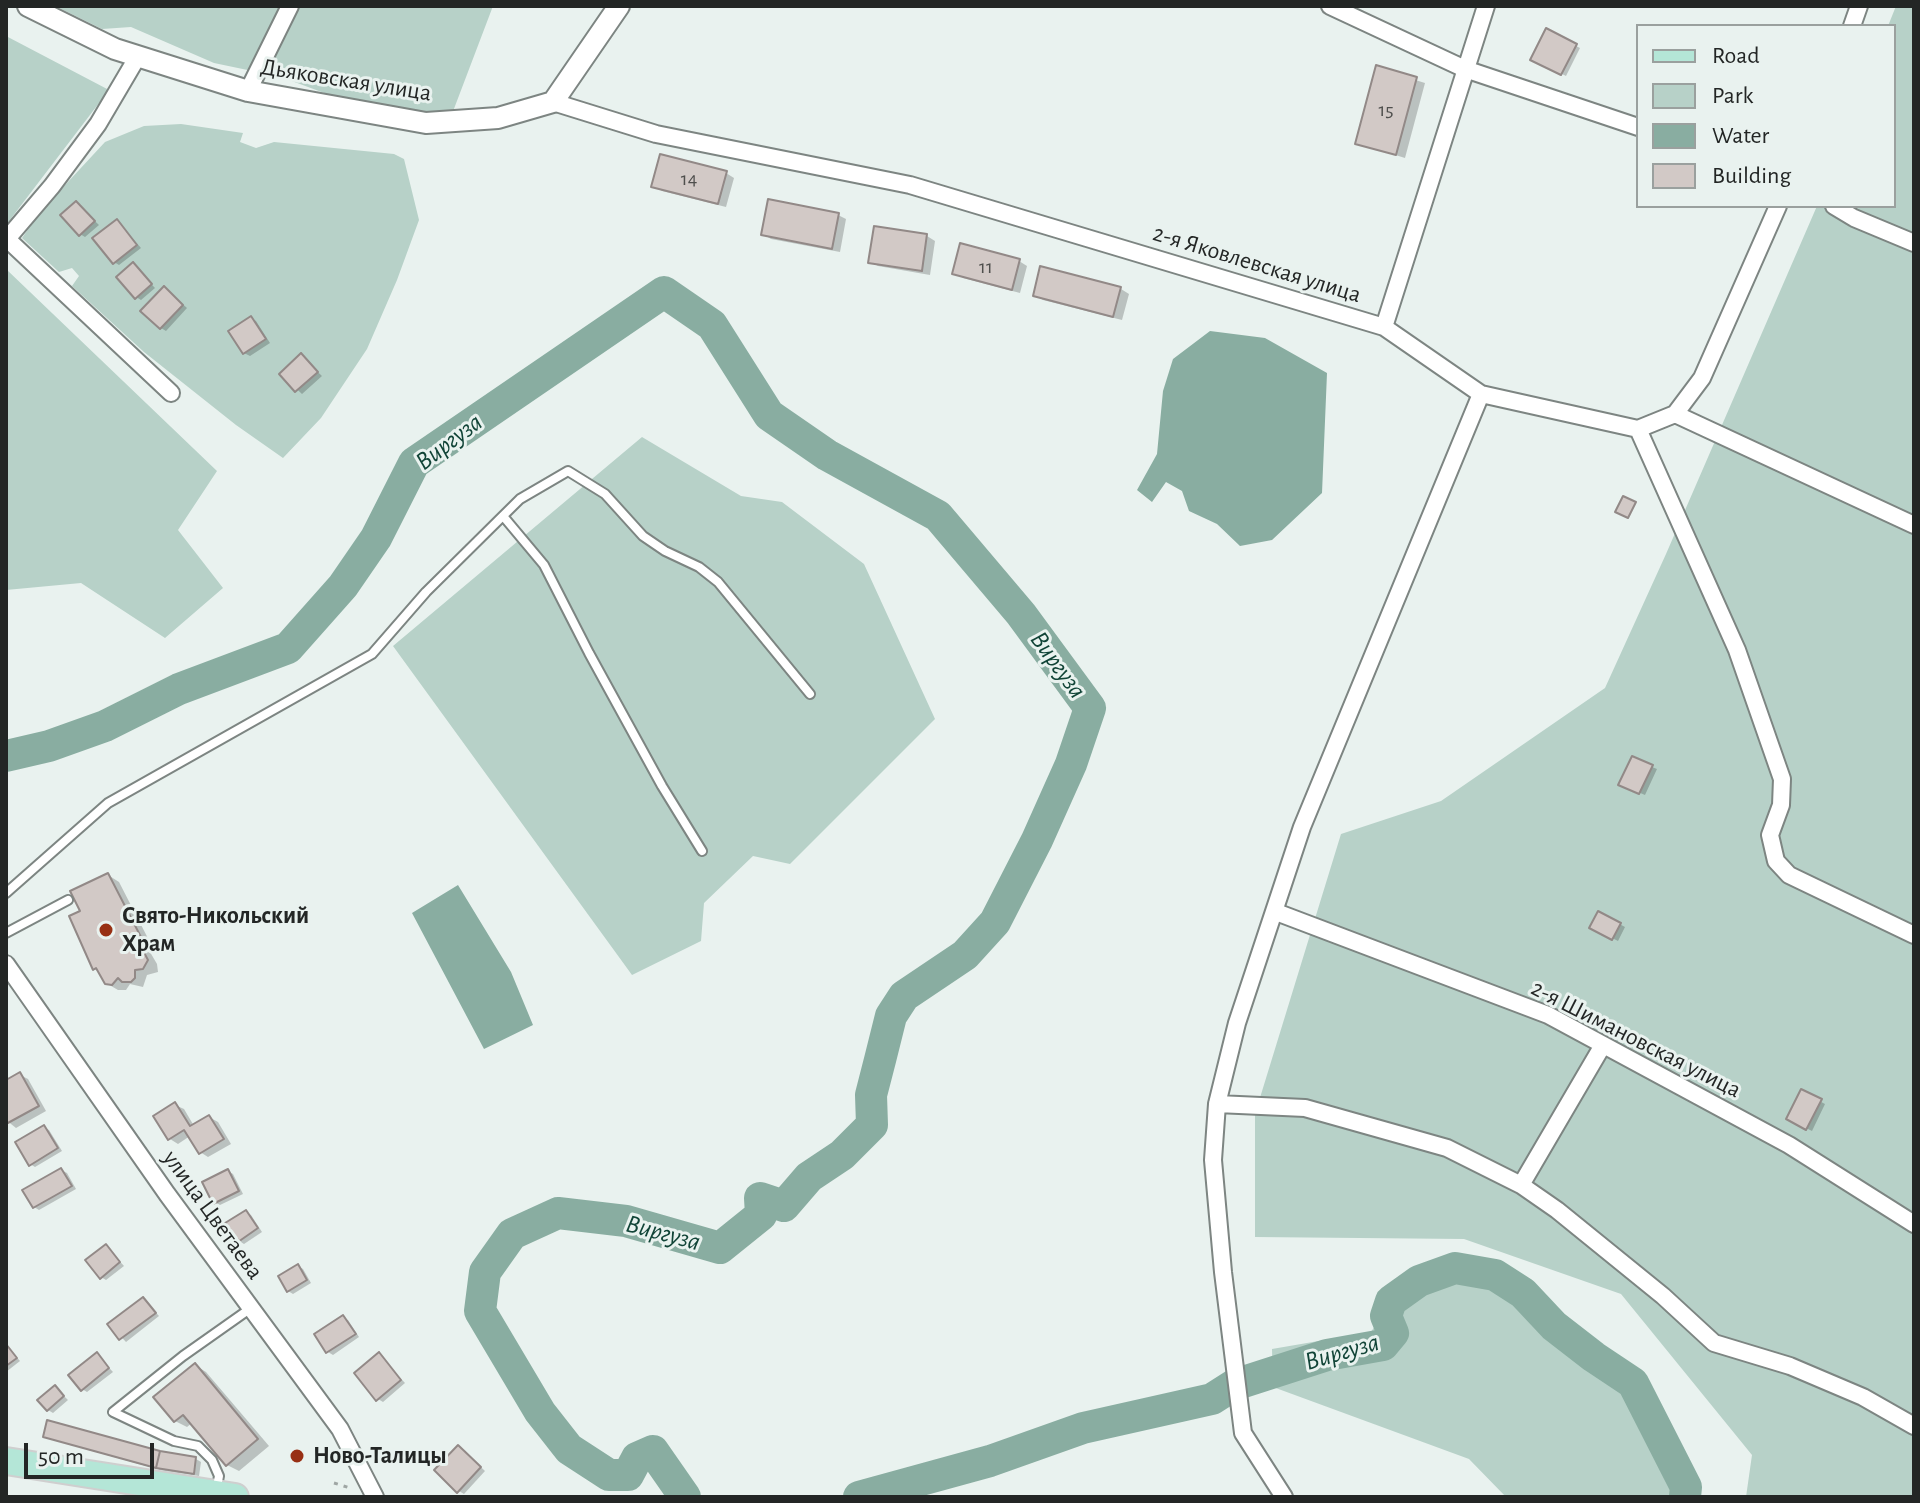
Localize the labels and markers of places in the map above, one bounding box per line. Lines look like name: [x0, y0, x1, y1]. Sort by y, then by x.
place label: Свято-Никольский Храм: [122, 902, 309, 958]
marker: Свято-Никольский Храм: [97, 921, 115, 939]
place label: Ново-Талицы: [313, 1442, 447, 1470]
marker: Ново-Талицы: [288, 1447, 306, 1465]

